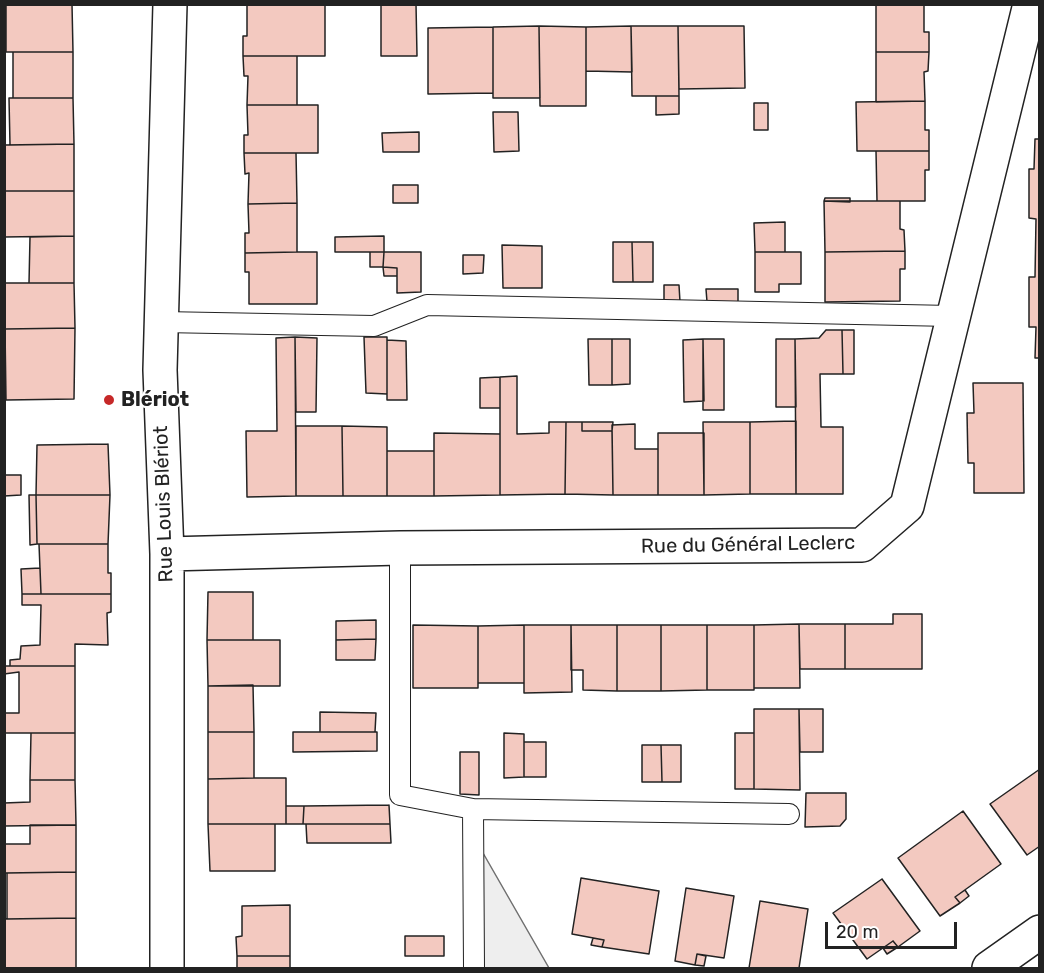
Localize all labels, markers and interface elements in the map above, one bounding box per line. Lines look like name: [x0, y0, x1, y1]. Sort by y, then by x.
place label: Blériot: [121, 388, 189, 412]
marker: Blériot: [102, 393, 116, 407]
street label: Rue Louis Blériot: [149, 425, 179, 583]
street label: Rue du Général Leclerc: [641, 531, 855, 559]
scale bar: [828, 910, 960, 948]
text: 20 m: [836, 921, 878, 943]

